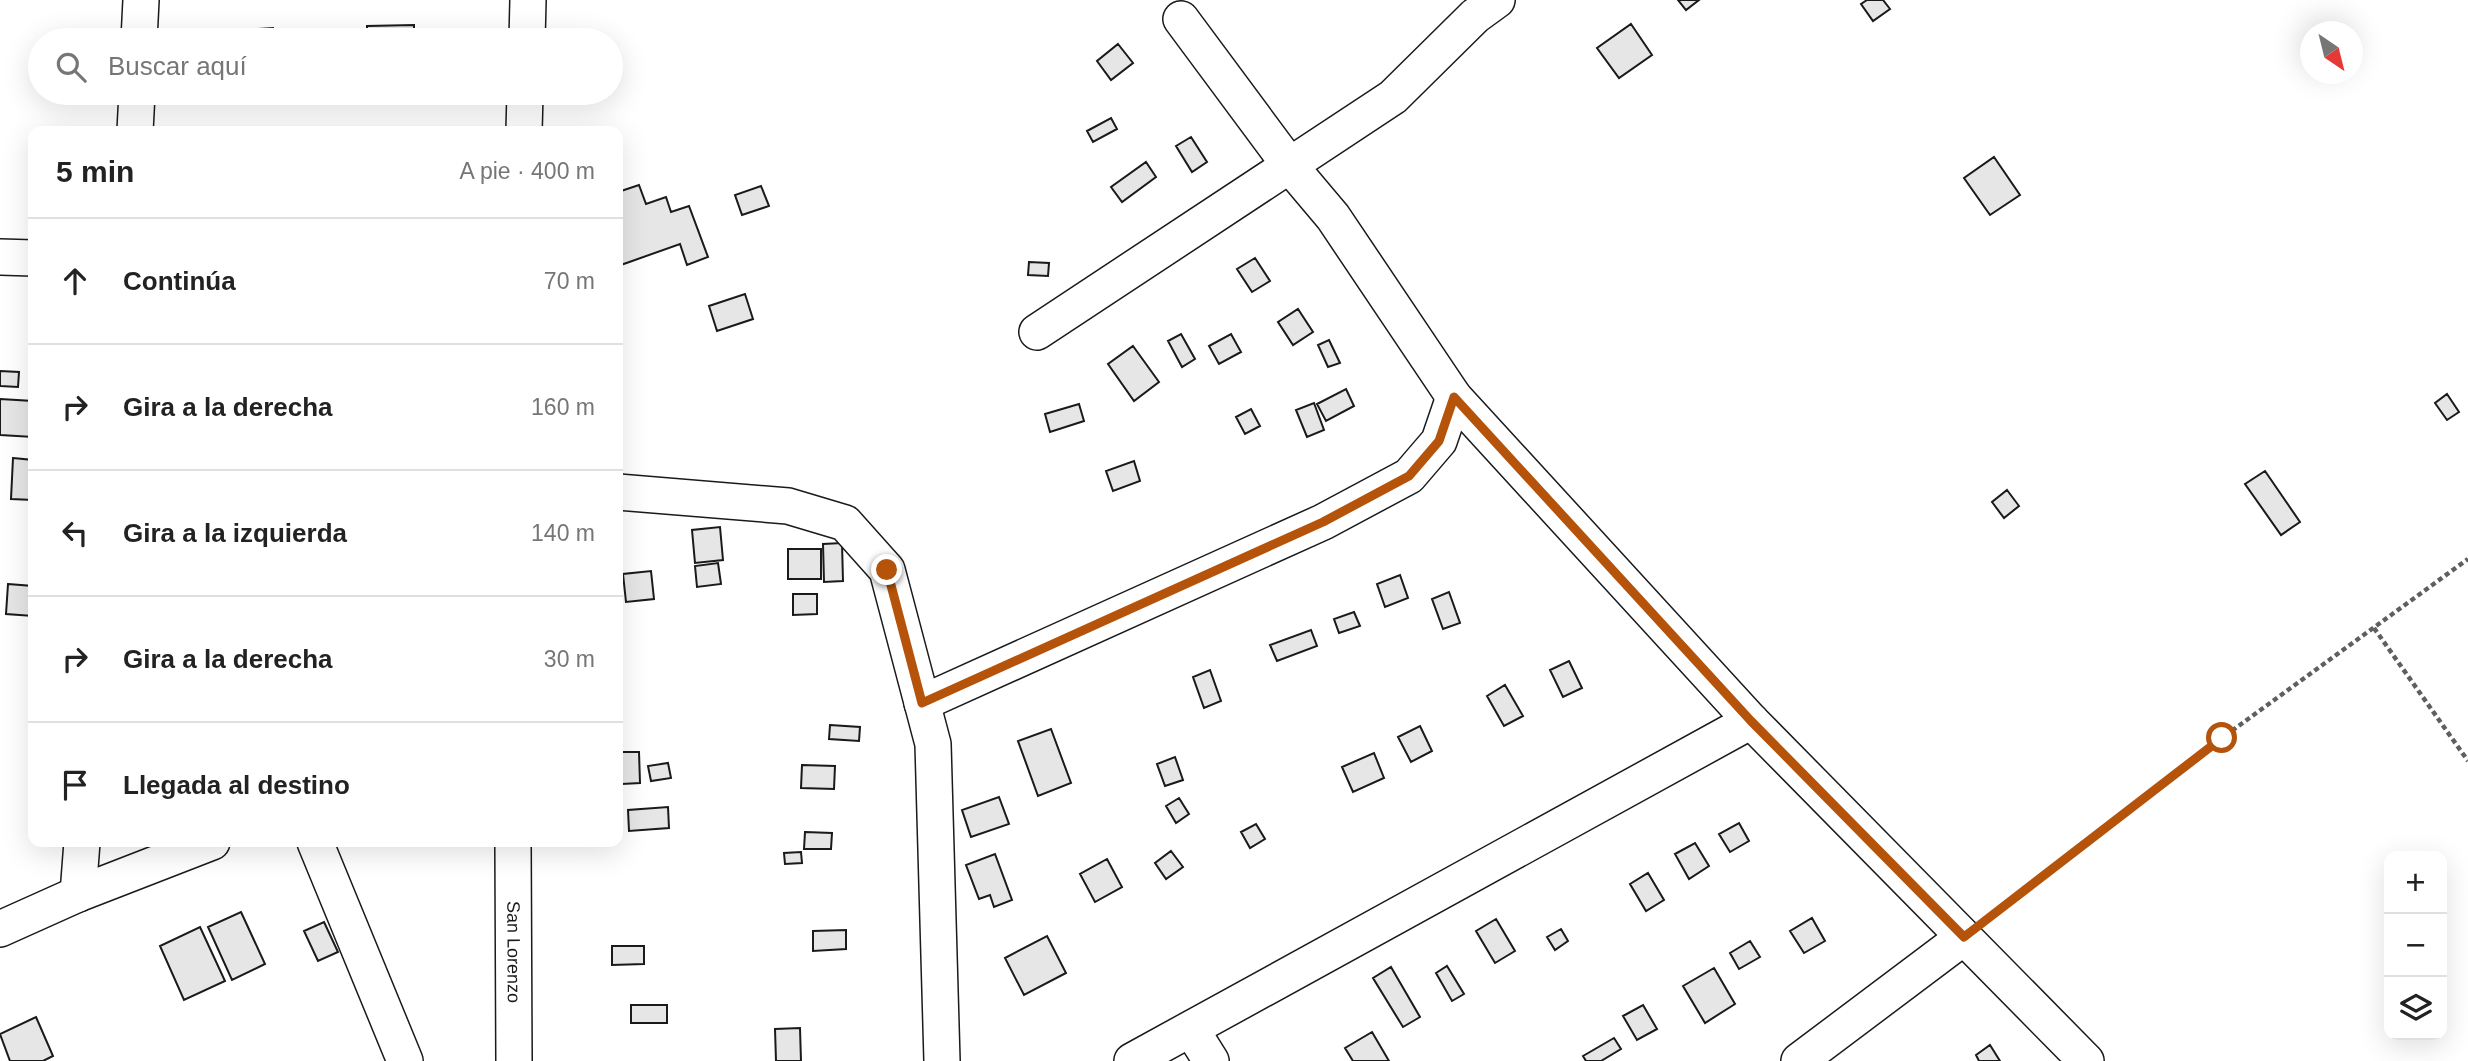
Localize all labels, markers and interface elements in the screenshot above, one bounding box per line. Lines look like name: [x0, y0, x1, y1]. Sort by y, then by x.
north arrow: [2300, 21, 2363, 84]
search box: [28, 28, 623, 105]
icon: search: [52, 48, 90, 86]
text: Buscar aquí: [108, 51, 247, 81]
text: 5 min: [56, 155, 134, 188]
text: A pie · 400 m: [459, 158, 595, 184]
icon: ahead: [56, 262, 94, 300]
text: Continúa: [123, 266, 236, 296]
text: 70 m: [544, 268, 595, 294]
icon: right: [56, 388, 94, 426]
text: Gira a la derecha: [123, 392, 333, 422]
text: 160 m: [531, 394, 595, 420]
icon: left: [56, 514, 94, 552]
text: Gira a la izquierda: [123, 518, 347, 548]
text: 140 m: [531, 520, 595, 546]
route end: [871, 554, 902, 585]
icon: right: [56, 640, 94, 678]
text: Gira a la derecha: [123, 644, 333, 674]
text: 30 m: [544, 646, 595, 672]
route start: [2206, 722, 2237, 753]
icon: arrive: [56, 766, 94, 804]
text: Llegada al destino: [123, 770, 350, 800]
map controls: [2384, 851, 2447, 1040]
button: +: [2384, 851, 2447, 914]
street label: San Lorenzo: [503, 901, 524, 1003]
button: −: [2384, 914, 2447, 977]
button: layers: [2384, 977, 2447, 1040]

